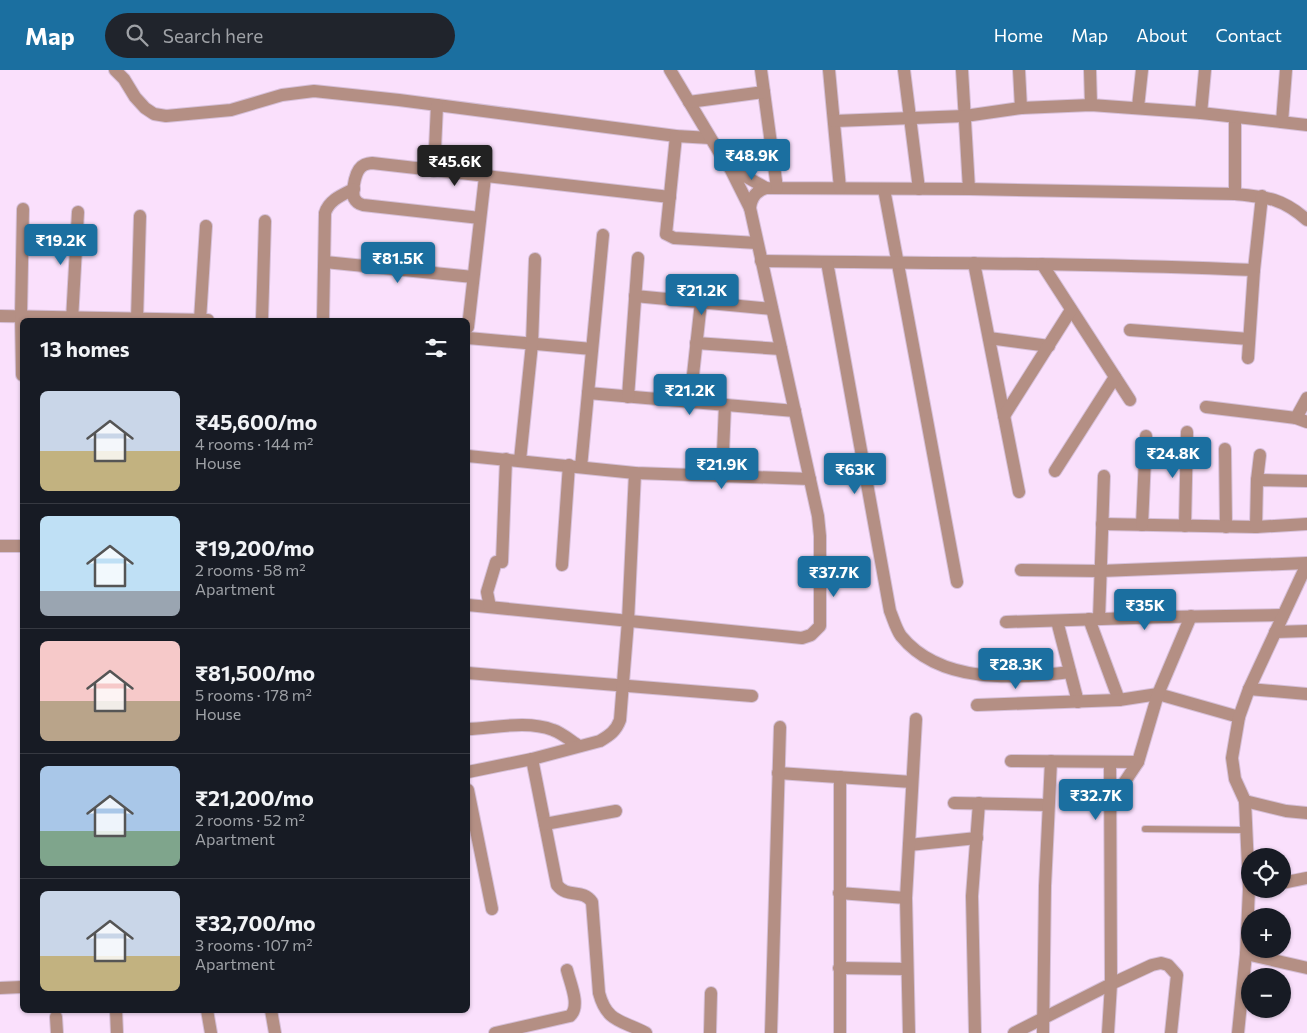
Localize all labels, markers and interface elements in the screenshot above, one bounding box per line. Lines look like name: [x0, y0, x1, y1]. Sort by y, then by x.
search box: [105, 13, 455, 58]
text: Map: [25, 21, 75, 50]
icon: search: [123, 21, 151, 49]
text: Search here: [163, 24, 263, 47]
text: Home: [994, 24, 1043, 46]
text: Map: [1071, 24, 1108, 46]
text: About: [1136, 24, 1188, 46]
text: Contact: [1216, 24, 1282, 46]
pin: ₹48.9K: [711, 138, 793, 181]
pin: ₹45.6K: [414, 144, 496, 187]
text: ₹48.9K: [725, 145, 779, 164]
text: ₹45.6K: [428, 151, 482, 170]
pin: ₹19.2K: [20, 224, 102, 266]
text: ₹19.2K: [35, 230, 87, 249]
pin: ₹81.5K: [357, 242, 439, 284]
text: ₹81.5K: [372, 248, 424, 267]
pin: ₹21.2K: [661, 274, 743, 316]
text: ₹21.2K: [677, 280, 727, 299]
icon: filters: [422, 334, 450, 362]
text: 13 homes: [40, 336, 130, 361]
pin: ₹21.2K: [649, 374, 731, 416]
text: ₹21.2K: [665, 380, 715, 399]
text: ₹45,600/mo: [195, 409, 317, 434]
icon: home: [80, 411, 140, 471]
text: 4 rooms · 144 m²: [195, 434, 314, 453]
pin: ₹24.8K: [1132, 436, 1214, 479]
text: ₹24.8K: [1146, 443, 1200, 462]
pin: ₹21.9K: [681, 448, 763, 490]
pin: ₹63K: [825, 452, 885, 495]
text: House: [195, 453, 241, 472]
text: ₹21.9K: [696, 454, 748, 473]
text: ₹63K: [835, 459, 875, 478]
text: ₹19,200/mo: [195, 535, 314, 560]
icon: home: [80, 536, 140, 596]
pin: ₹37.7K: [793, 556, 875, 598]
text: 2 rooms · 58 m²: [195, 560, 306, 579]
text: ₹37.7K: [809, 562, 859, 581]
text: Apartment: [195, 579, 275, 598]
pin: ₹35K: [1115, 588, 1175, 631]
text: ₹35K: [1125, 595, 1165, 614]
pin: ₹28.3K: [975, 648, 1057, 690]
text: ₹28.3K: [989, 654, 1043, 673]
text: ₹81,500/mo: [195, 660, 315, 685]
icon: home: [80, 661, 140, 721]
text: 5 rooms · 178 m²: [195, 685, 312, 704]
text: House: [195, 704, 241, 723]
pin: ₹32.7K: [1055, 778, 1137, 821]
text: ₹21,200/mo: [195, 785, 314, 810]
text: ₹32.7K: [1070, 785, 1122, 804]
icon: home: [80, 786, 140, 846]
text: 2 rooms · 52 m²: [195, 810, 305, 829]
text: Apartment: [195, 829, 275, 848]
map controls: [1241, 848, 1291, 1018]
button: locate: [1241, 848, 1291, 898]
button: +: [1241, 908, 1291, 958]
text: ₹32,700/mo: [195, 910, 316, 935]
icon: home: [80, 911, 140, 971]
text: 3 rooms · 107 m²: [195, 935, 313, 954]
text: Apartment: [195, 954, 275, 973]
button: −: [1241, 968, 1291, 1018]

